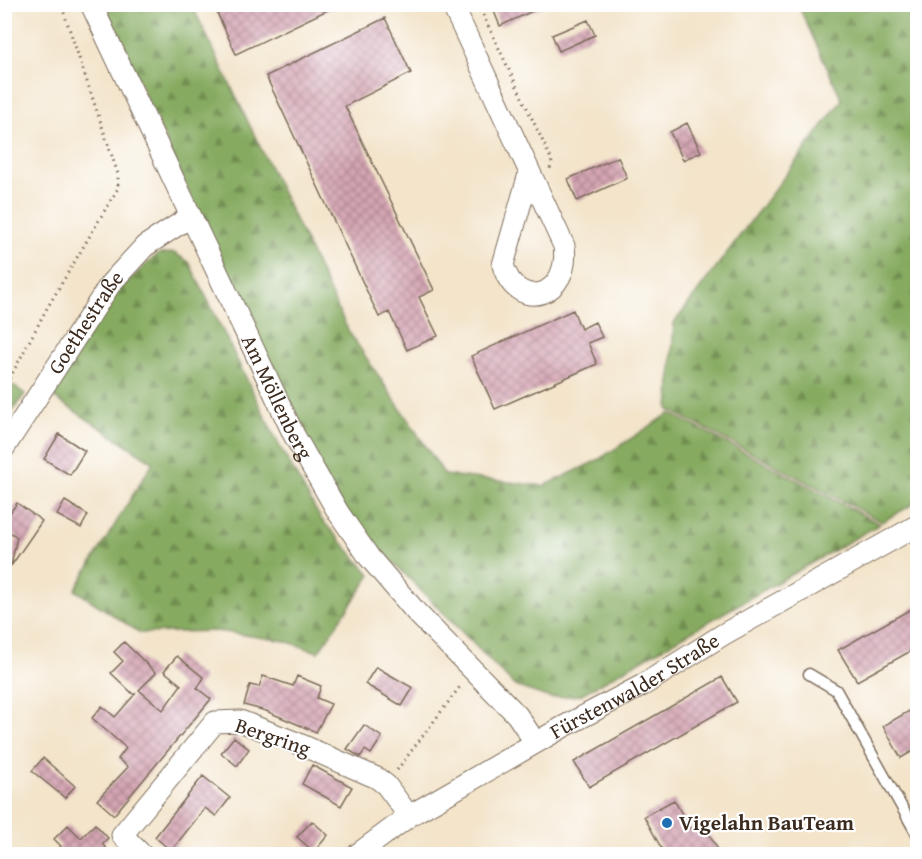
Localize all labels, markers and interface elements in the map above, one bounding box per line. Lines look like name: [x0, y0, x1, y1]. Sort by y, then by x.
street label: Goethestraße: [40, 263, 131, 380]
street label: Am Möllenberg: [234, 329, 321, 466]
street label: Fürstenwalder Straße: [544, 625, 725, 746]
street label: Bergring: [231, 709, 315, 764]
place label: Vigelahn BauTeam: [679, 807, 854, 838]
marker: Vigelahn BauTeam: [660, 816, 674, 830]

